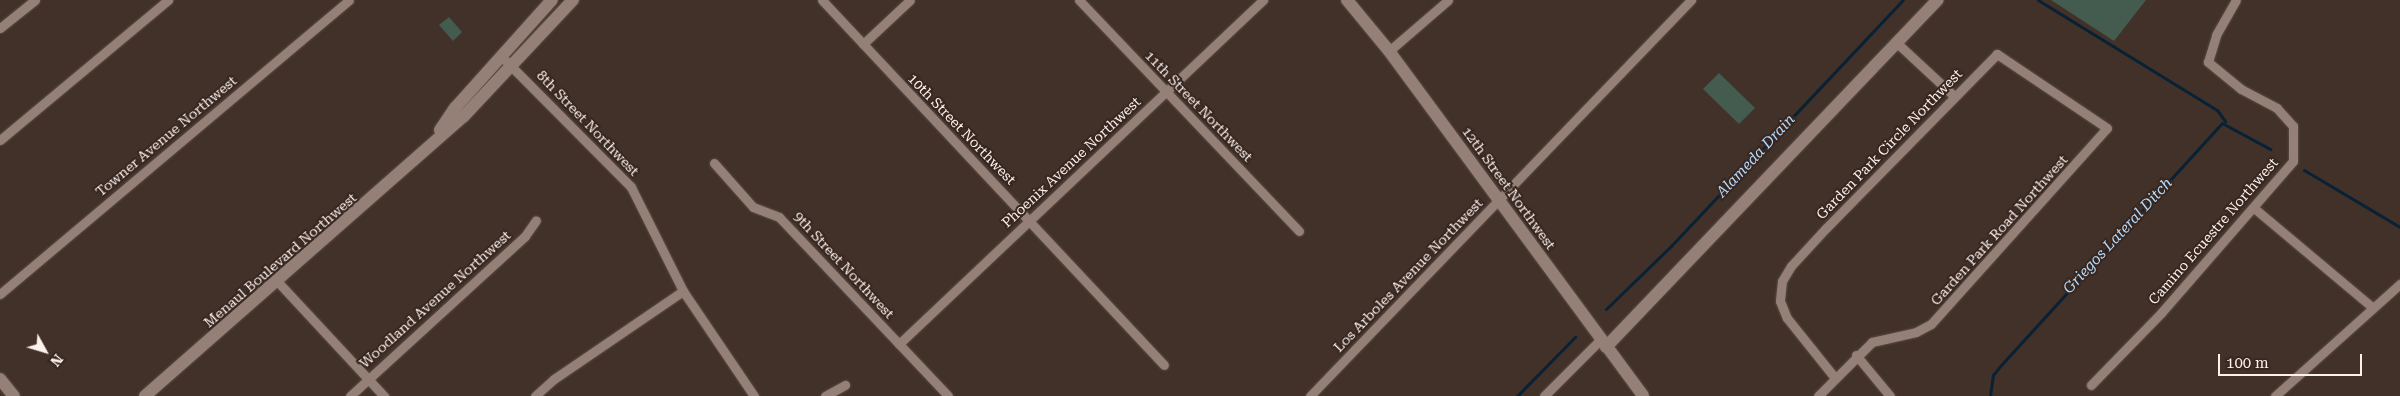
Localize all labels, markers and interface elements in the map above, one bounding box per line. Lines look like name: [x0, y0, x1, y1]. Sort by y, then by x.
street label: 11th Street Northwest: [1142, 47, 1256, 165]
street label: Garden Park Circle Northwest: [1813, 65, 1965, 223]
street label: 8th Street Northwest: [533, 67, 643, 179]
street label: 10th Street Northwest: [905, 70, 1019, 188]
street label: Towner Avenue Northwest: [92, 72, 240, 200]
street label: Phoenix Avenue Northwest: [998, 93, 1144, 231]
water label: Alameda Drain: [1713, 111, 1799, 201]
street label: 12th Street Northwest: [1459, 123, 1559, 253]
street label: Garden Park Road Northwest: [1927, 151, 2071, 309]
street label: Camino Ecuestre Northwest: [2145, 154, 2281, 308]
water label: Griegos Lateral Ditch: [2060, 174, 2176, 298]
street label: Menaul Boulevard Northwest: [200, 189, 360, 331]
street label: Los Arboles Avenue Northwest: [1330, 195, 1486, 355]
street label: 9th Street Northwest: [790, 208, 898, 322]
street label: Woodland Avenue Northwest: [356, 227, 514, 371]
north arrow: [20, 326, 70, 376]
scale bar: [2220, 344, 2364, 376]
text: N: [47, 351, 66, 370]
text: 100 m: [2226, 354, 2269, 372]

